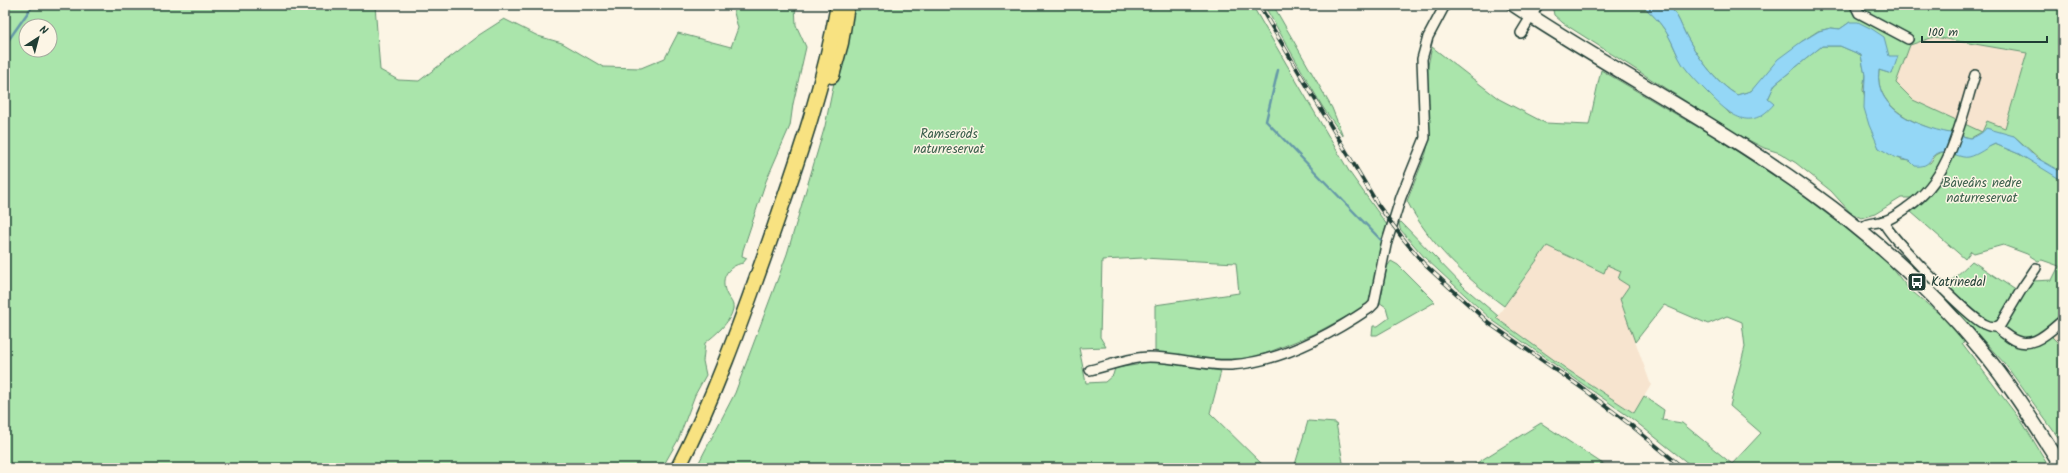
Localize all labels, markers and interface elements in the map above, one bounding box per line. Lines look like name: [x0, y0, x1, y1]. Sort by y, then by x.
north arrow: [18, 18, 58, 58]
scale bar: [1922, 18, 2047, 44]
text: N: [35, 21, 51, 40]
text: 100 m: [1928, 23, 1959, 42]
park label: Ramseröds naturreservat: [913, 124, 986, 160]
park label: Bäveåns nedre naturreservat: [1943, 173, 2022, 209]
bus stop icon: Katrinedal: [1906, 271, 1928, 293]
place label: Katrinedal: [1931, 272, 1986, 293]

